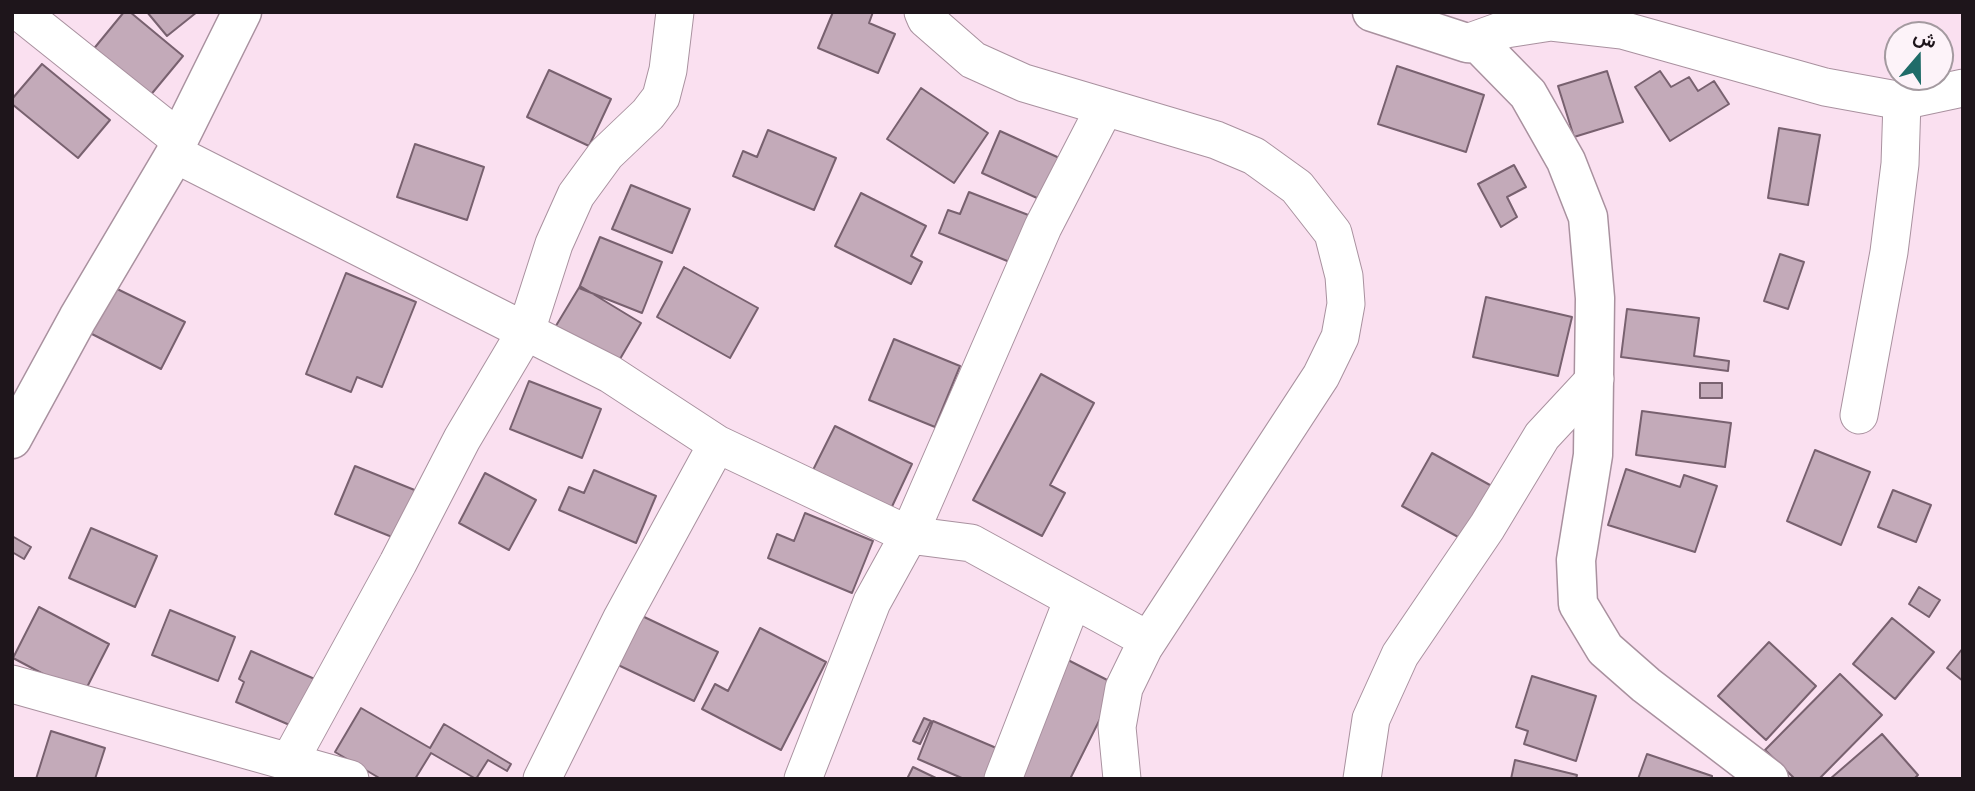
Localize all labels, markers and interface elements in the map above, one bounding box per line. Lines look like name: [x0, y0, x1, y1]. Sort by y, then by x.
north arrow: [1884, 21, 1954, 91]
text: ش: [1910, 22, 1941, 54]

